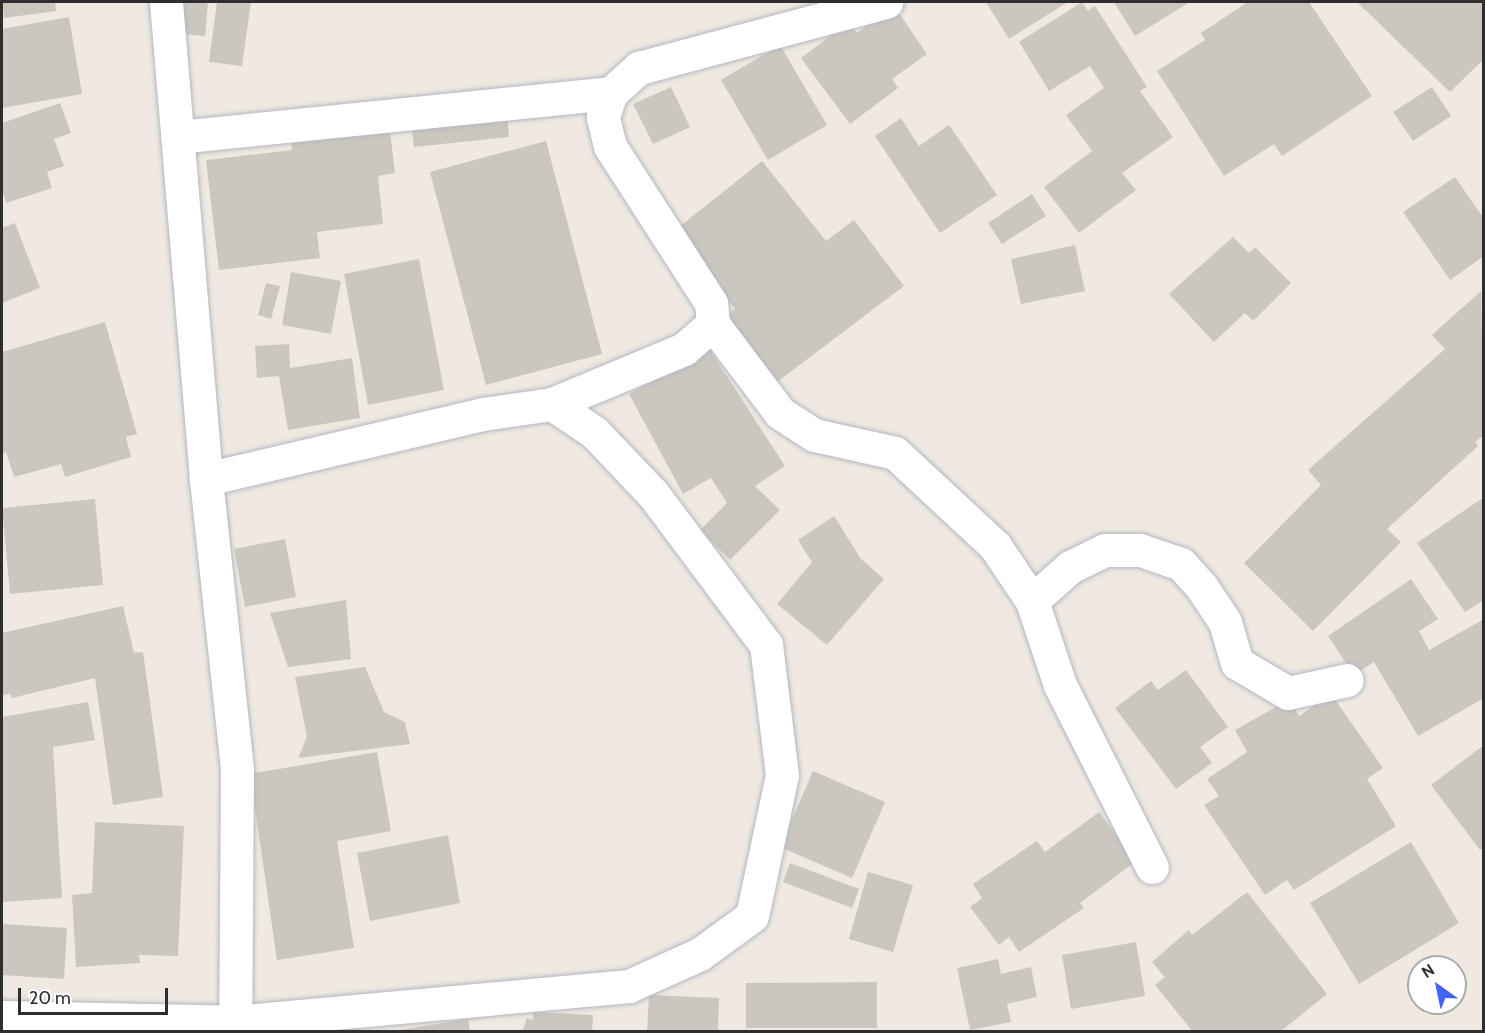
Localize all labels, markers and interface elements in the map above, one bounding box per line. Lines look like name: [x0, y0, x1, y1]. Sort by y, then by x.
north arrow: [1407, 955, 1467, 1015]
text: N: [1418, 960, 1438, 982]
scale bar: [21, 976, 171, 1014]
text: 20 m: [29, 987, 71, 1009]

